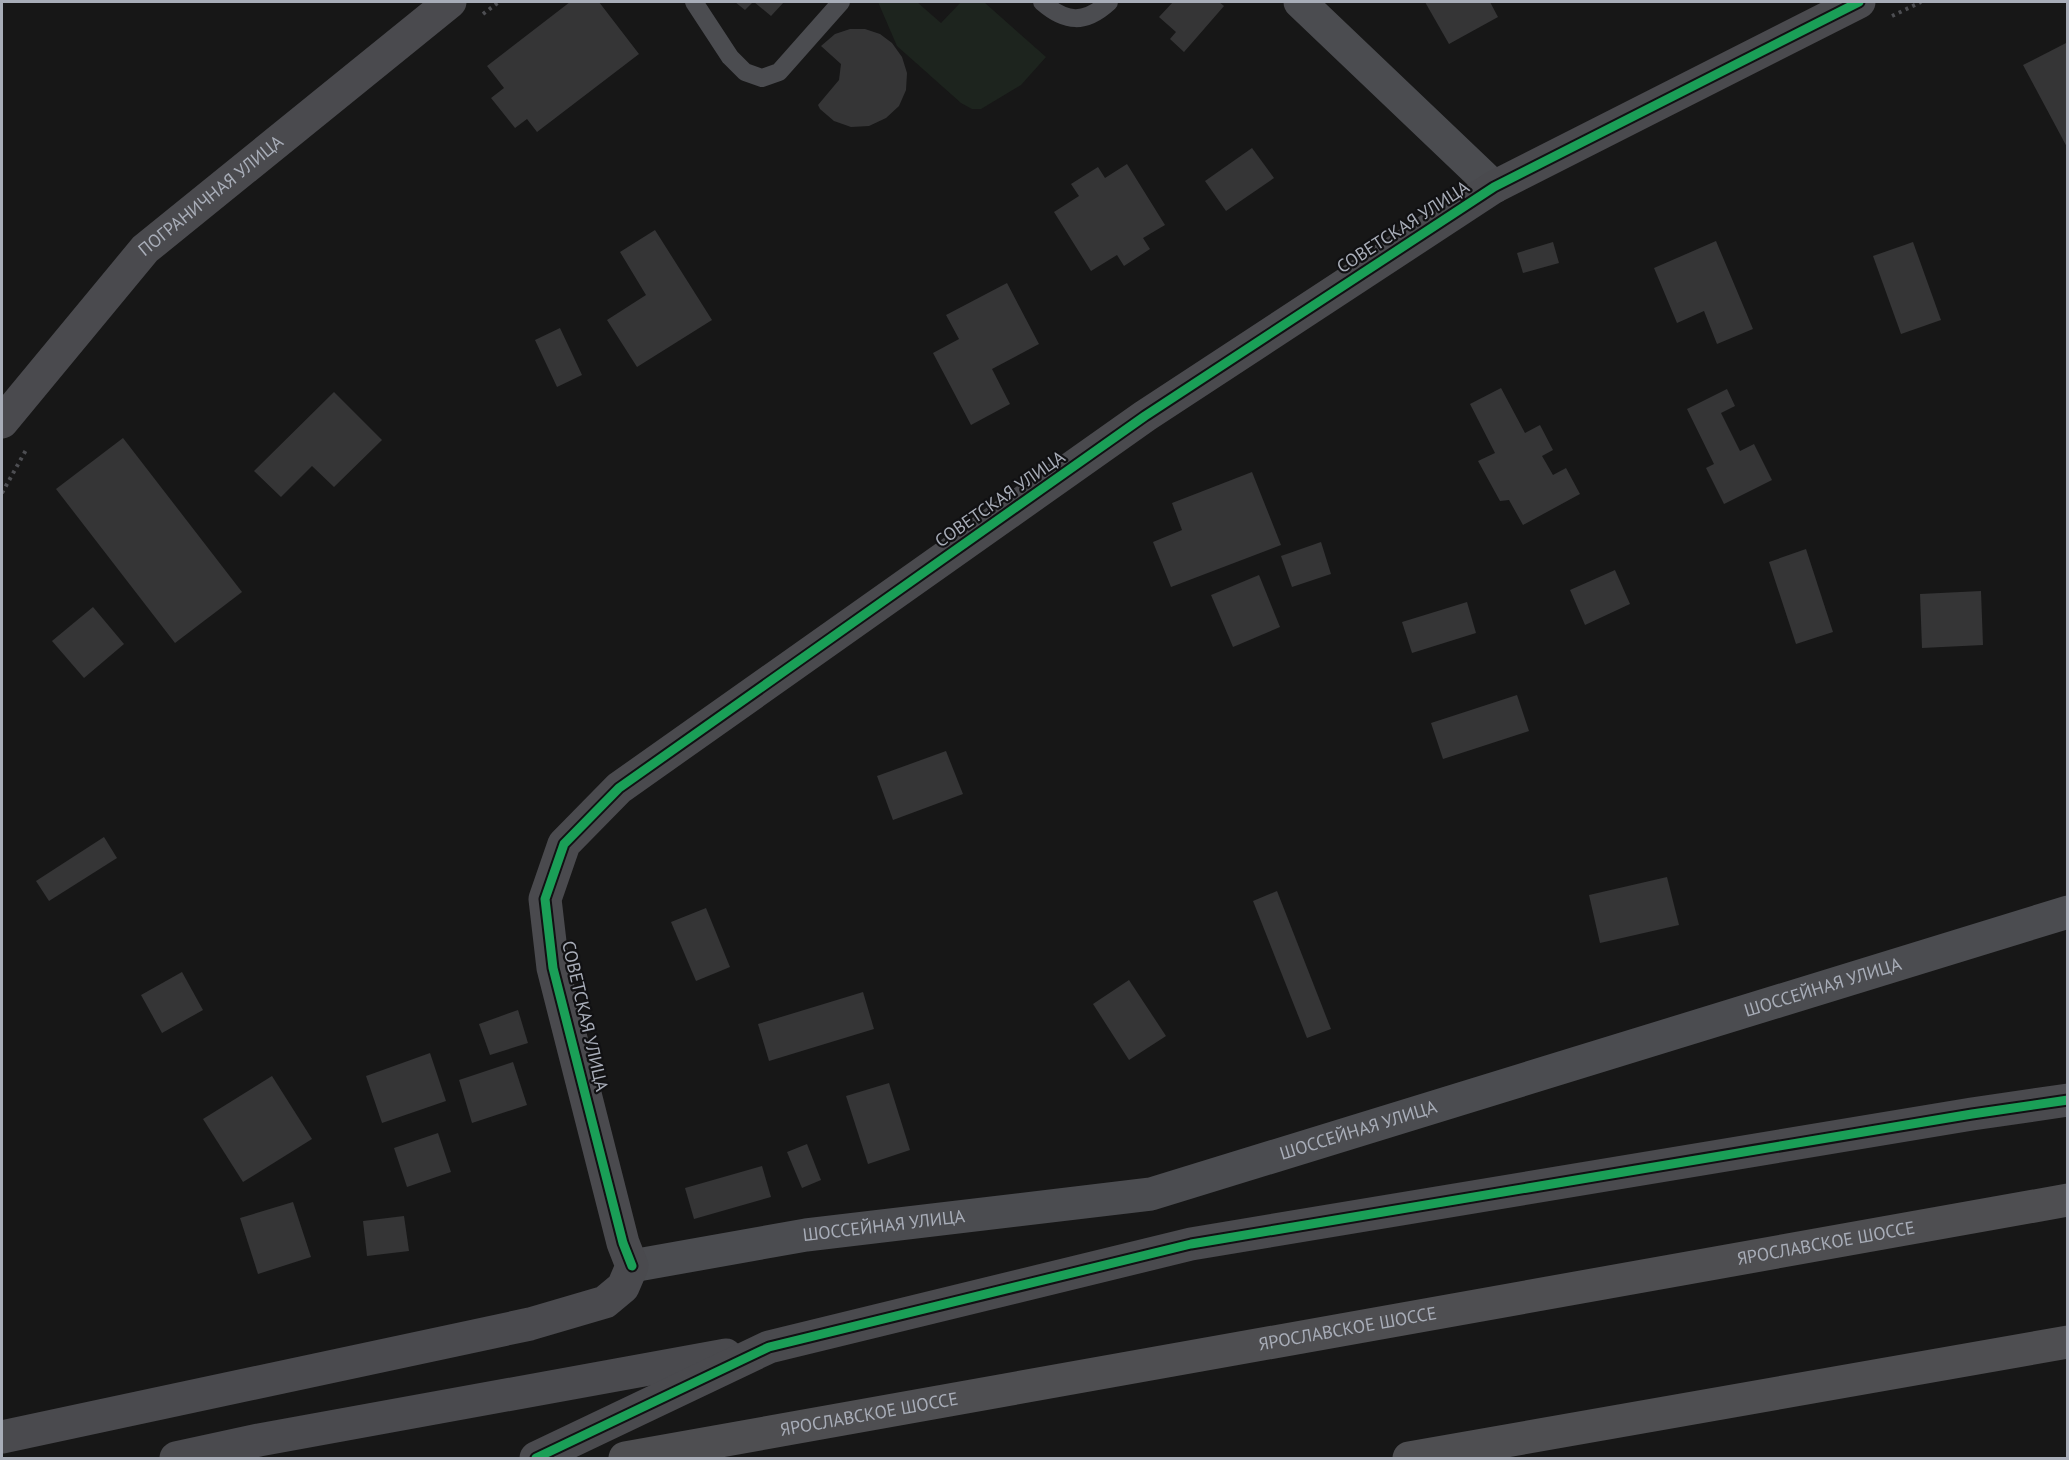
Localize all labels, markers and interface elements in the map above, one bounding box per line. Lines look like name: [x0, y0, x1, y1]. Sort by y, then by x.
street label: ПОГРАНИЧНАЯ УЛИЦА: [133, 130, 288, 261]
street label: СОВЕТСКАЯ УЛИЦА: [1332, 175, 1474, 278]
street label: СОВЕТСКАЯ УЛИЦА: [930, 445, 1070, 552]
street label: СОВЕТСКАЯ УЛИЦА: [557, 939, 614, 1094]
street label: ШОССЕЙНАЯ УЛИЦА: [1741, 952, 1904, 1022]
street label: ШОССЕЙНАЯ УЛИЦА: [1277, 1095, 1440, 1165]
street label: ШОССЕЙНАЯ УЛИЦА: [801, 1204, 966, 1246]
street label: ЯРОСЛАВСКОЕ ШОССЕ: [1735, 1216, 1917, 1270]
street label: ЯРОСЛАВСКОЕ ШОССЕ: [1257, 1301, 1438, 1356]
street label: ЯРОСЛАВСКОЕ ШОССЕ: [778, 1387, 960, 1441]

